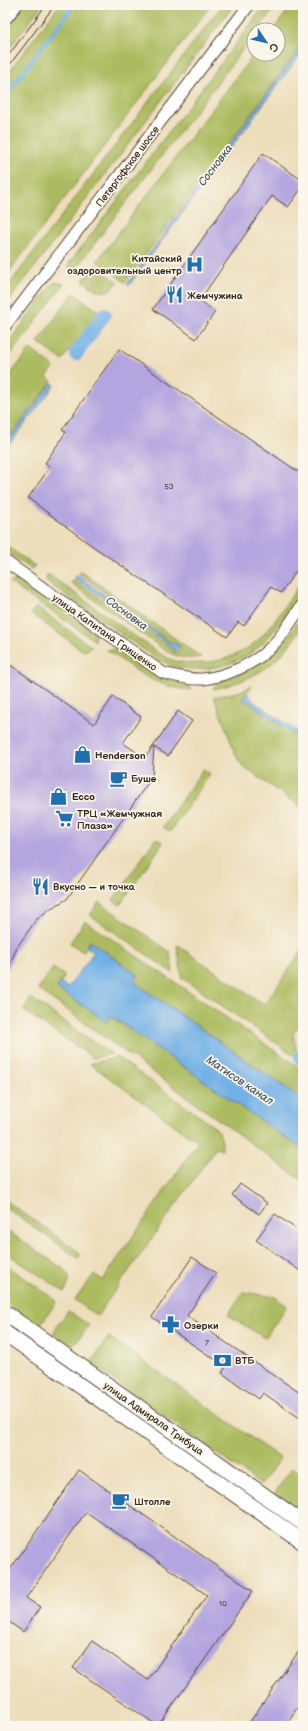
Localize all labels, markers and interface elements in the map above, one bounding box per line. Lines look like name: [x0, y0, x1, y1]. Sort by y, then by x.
north arrow: [246, 22, 286, 62]
text: С: [266, 41, 281, 55]
street label: Петергофское шоссе: [94, 124, 162, 209]
water label: Сосновка: [196, 142, 236, 189]
place label: Китайский оздоровительный центр: [67, 253, 182, 277]
hospital icon: Китайский оздоровительный центр: [185, 254, 205, 274]
restaurant icon: Жемчужина: [164, 285, 184, 305]
place label: Жемчужина: [187, 290, 243, 302]
house number: 53: [164, 482, 174, 491]
street label: улица Капитана Грищенко: [50, 592, 159, 674]
water label: Сосновка: [103, 594, 151, 633]
shop icon: Henderson: [72, 745, 92, 765]
place label: Henderson: [95, 750, 146, 762]
cafe icon: Буше: [108, 768, 128, 788]
place label: Буше: [131, 773, 157, 785]
shop icon: Ecco: [49, 786, 69, 806]
place label: Ecco: [72, 791, 95, 803]
place label: ТРЦ «Жемчужная Плаза»: [77, 808, 162, 832]
supermarket icon: ТРЦ «Жемчужная Плаза»: [54, 809, 74, 829]
restaurant icon: Вкусно — и точка: [30, 876, 50, 896]
place label: Вкусно — и точка: [53, 881, 135, 893]
water label: Матисов канал: [204, 1053, 276, 1108]
pharmacy icon: Озерки: [161, 1315, 181, 1335]
place label: Озерки: [184, 1320, 219, 1332]
house number: 7: [205, 1338, 209, 1347]
bank icon: ВТБ: [212, 1350, 232, 1370]
place label: ВТБ: [235, 1355, 255, 1367]
street label: улица Адмирала Трибуца: [101, 1380, 206, 1458]
cafe icon: Штолле: [111, 1491, 131, 1511]
place label: Штолле: [134, 1496, 171, 1508]
house number: 10: [219, 1599, 227, 1608]

